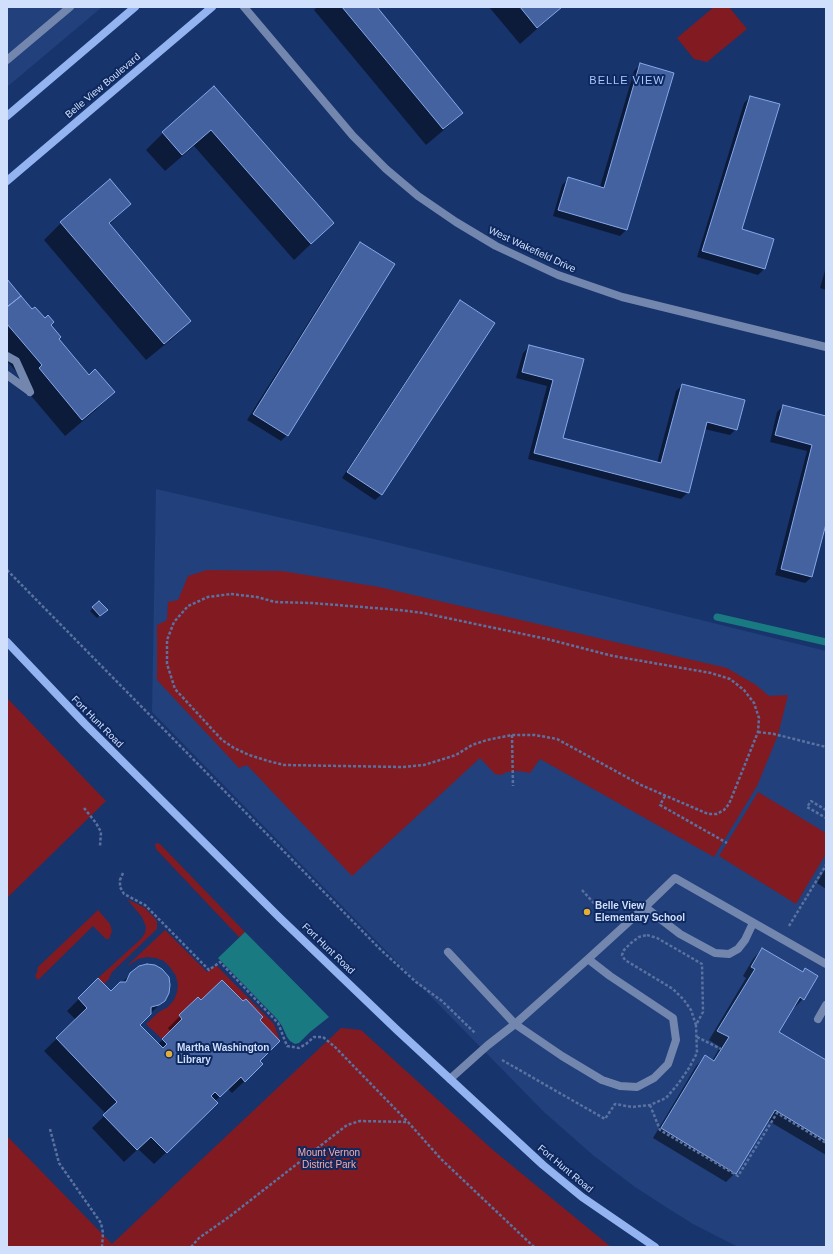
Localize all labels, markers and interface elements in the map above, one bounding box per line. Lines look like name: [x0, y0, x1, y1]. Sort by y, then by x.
street label: Belle View Boulevard: [63, 51, 143, 121]
district label: BELLE VIEW: [589, 74, 665, 88]
street label: West Wakefield Drive: [486, 224, 578, 276]
street label: Fort Hunt Road: [69, 694, 125, 750]
place label: Belle View Elementary School: [595, 900, 685, 924]
marker: Belle View Elementary School: [582, 907, 592, 917]
street label: Fort Hunt Road: [299, 921, 357, 977]
place label: Martha Washington Library: [177, 1042, 269, 1066]
marker: Martha Washington Library: [164, 1049, 174, 1059]
street label: Fort Hunt Road: [535, 1142, 595, 1196]
park label: Mount Vernon District Park: [298, 1147, 360, 1170]

